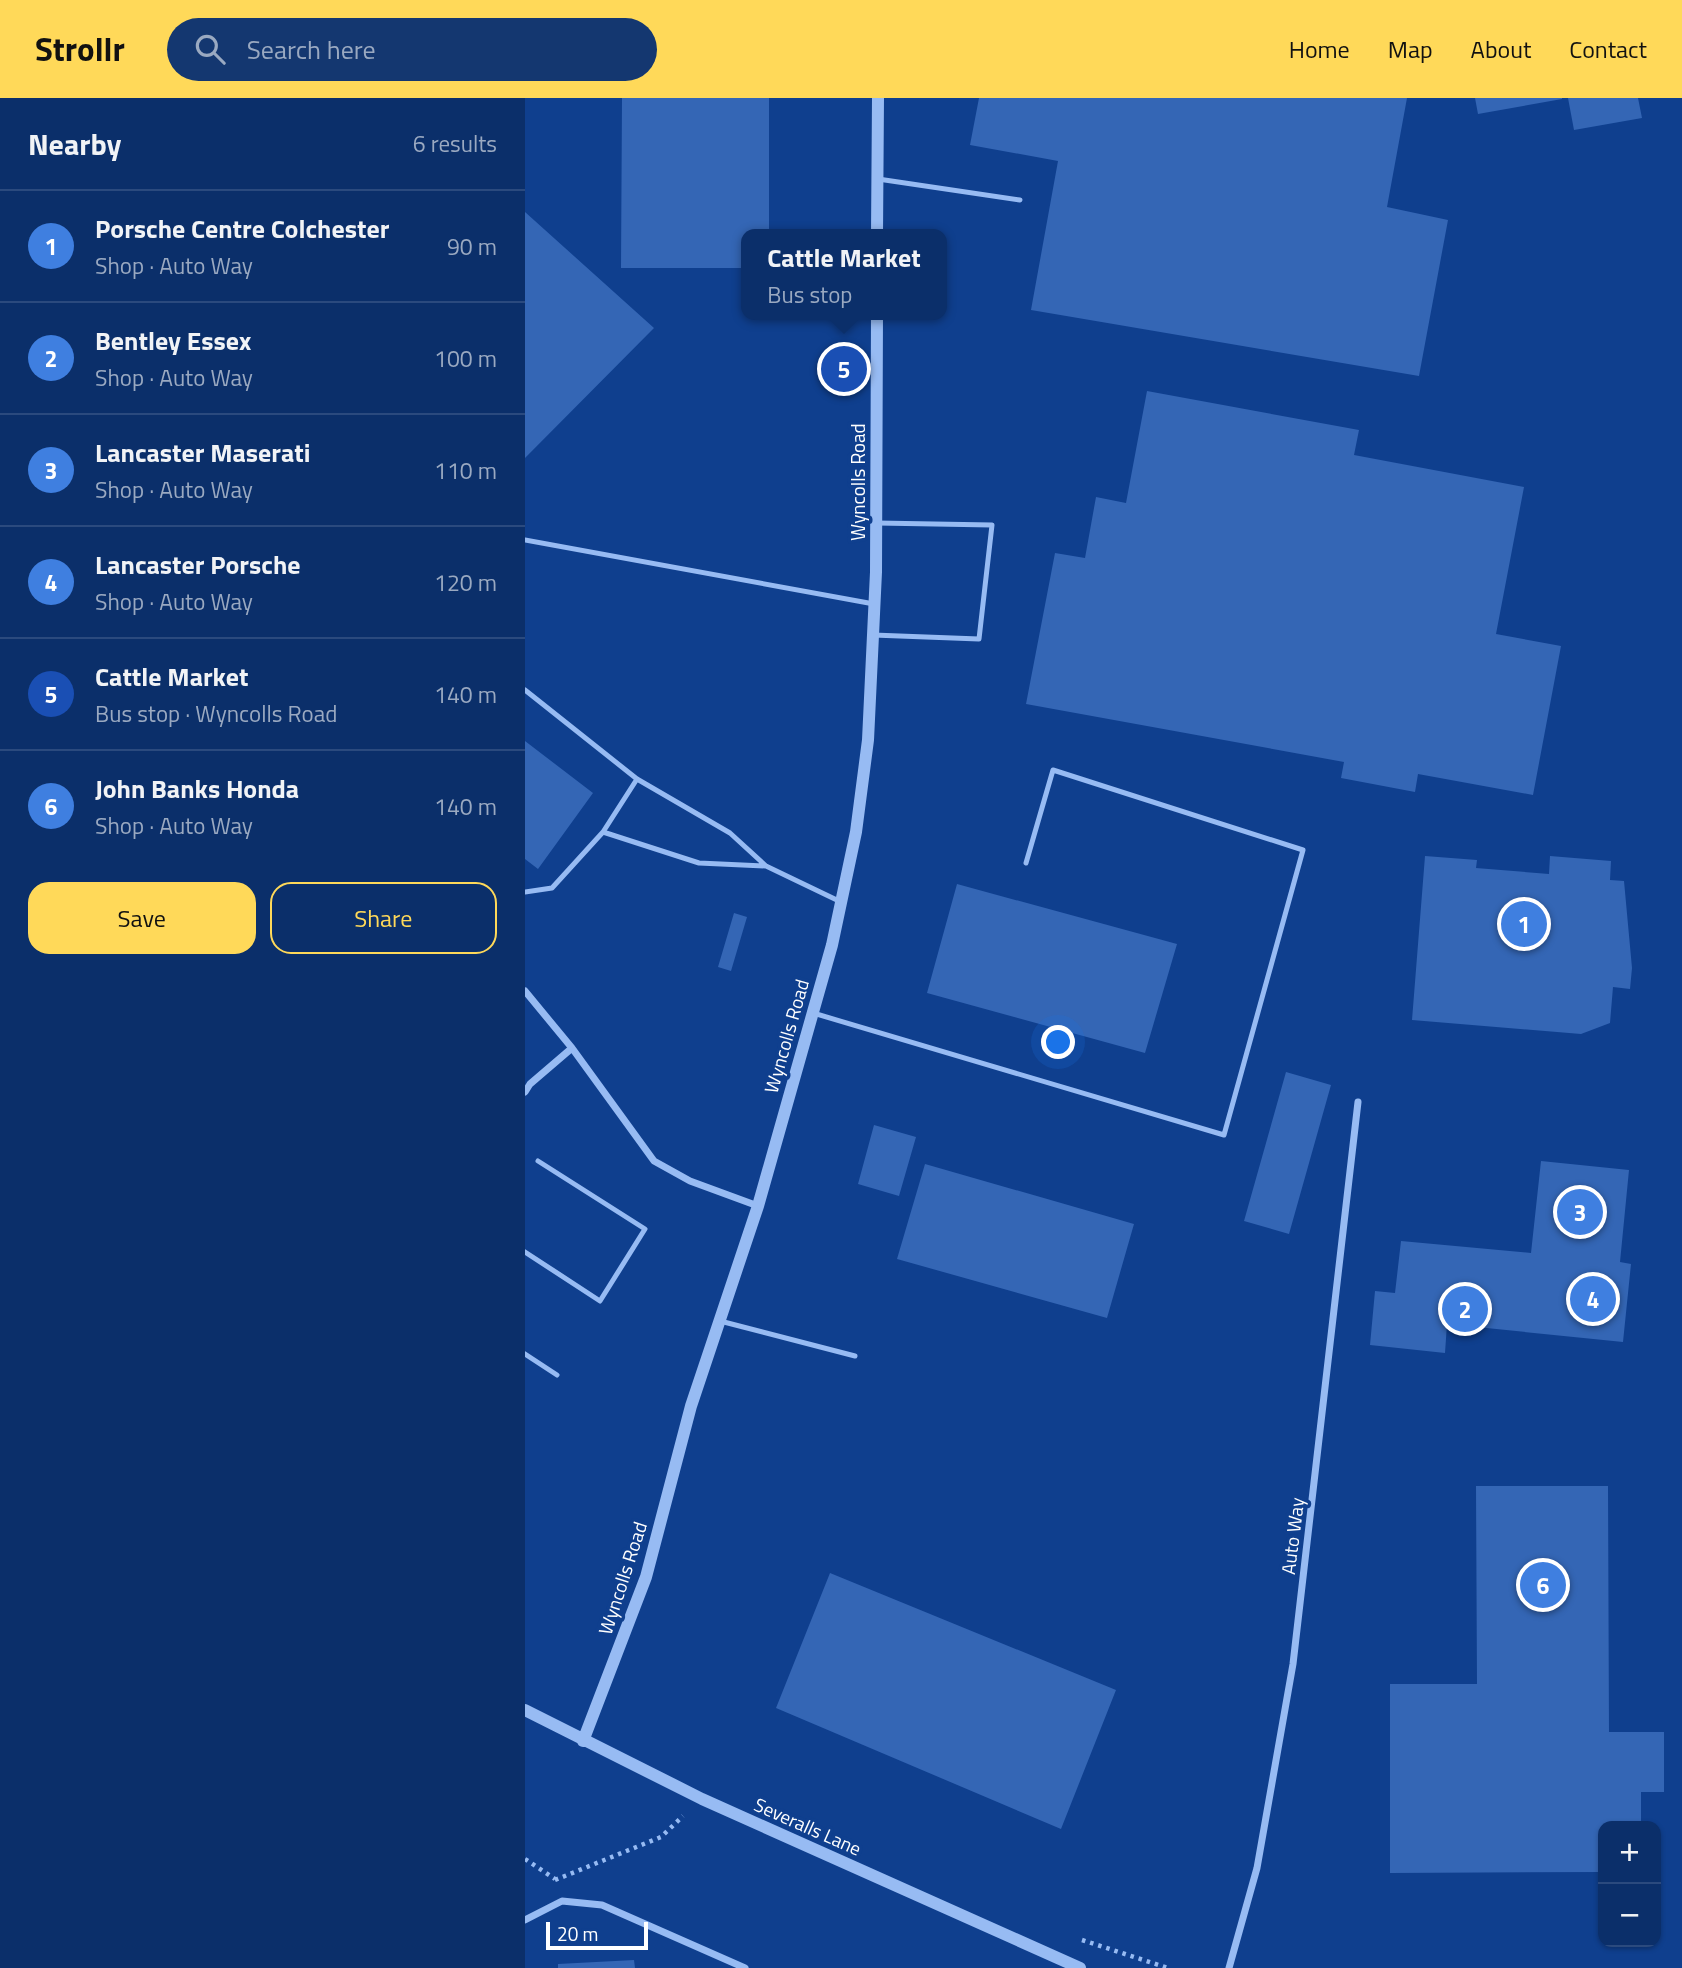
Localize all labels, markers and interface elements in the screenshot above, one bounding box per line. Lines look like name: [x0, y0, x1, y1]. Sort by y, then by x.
search box: [167, 18, 657, 81]
text: Strollr: [35, 24, 125, 74]
icon: search: [191, 30, 229, 68]
text: Search here: [247, 30, 376, 69]
text: Home: [1289, 31, 1350, 67]
text: Map: [1388, 31, 1433, 67]
text: About: [1471, 31, 1531, 67]
text: Contact: [1569, 31, 1647, 67]
text: Nearby: [28, 121, 121, 167]
text: 6 results: [413, 126, 497, 161]
text: Porsche Centre Colchester: [95, 209, 389, 248]
text: 1: [45, 229, 57, 264]
text: 90 m: [447, 229, 497, 264]
popup: [741, 229, 947, 320]
text: Cattle Market: [767, 238, 921, 277]
text: Shop · Auto Way: [95, 248, 253, 283]
text: Bus stop: [767, 277, 852, 312]
text: Bentley Essex: [95, 321, 251, 360]
text: 2: [45, 341, 57, 376]
text: 100 m: [434, 341, 497, 376]
pin: 5: [821, 343, 867, 395]
text: Shop · Auto Way: [95, 360, 253, 395]
street label: Wyncolls Road: [843, 423, 872, 541]
text: Lancaster Maserati: [95, 433, 310, 472]
text: 3: [45, 453, 57, 488]
text: 110 m: [434, 453, 497, 488]
text: Shop · Auto Way: [95, 472, 253, 507]
text: Lancaster Porsche: [95, 545, 301, 584]
text: 4: [45, 565, 57, 600]
text: 120 m: [434, 565, 497, 600]
text: Shop · Auto Way: [95, 584, 253, 619]
text: Cattle Market: [95, 657, 248, 696]
text: 5: [45, 677, 57, 712]
text: 140 m: [434, 677, 497, 712]
text: Bus stop · Wyncolls Road: [95, 696, 337, 731]
text: John Banks Honda: [95, 769, 299, 808]
text: 6: [45, 789, 57, 824]
text: 140 m: [434, 789, 497, 824]
text: Shop · Auto Way: [95, 808, 253, 843]
button: Save: [28, 882, 256, 954]
button: Share: [270, 882, 497, 954]
pin: 1: [1501, 898, 1547, 950]
street label: Wyncolls Road: [756, 976, 816, 1096]
your location: [1041, 1025, 1075, 1059]
pin: 3: [1557, 1186, 1603, 1238]
pin: 4: [1570, 1273, 1616, 1325]
pin: 2: [1442, 1283, 1488, 1335]
street label: Auto Way: [1273, 1496, 1311, 1576]
street label: Wyncolls Road: [590, 1518, 654, 1638]
pin: 6: [1520, 1559, 1566, 1611]
street label: Severalls Lane: [750, 1789, 866, 1863]
map controls: [1598, 1821, 1661, 1947]
button: +: [1598, 1821, 1661, 1884]
button: −: [1598, 1884, 1661, 1947]
scale bar: [546, 1919, 647, 1951]
text: 20 m: [557, 1919, 598, 1948]

